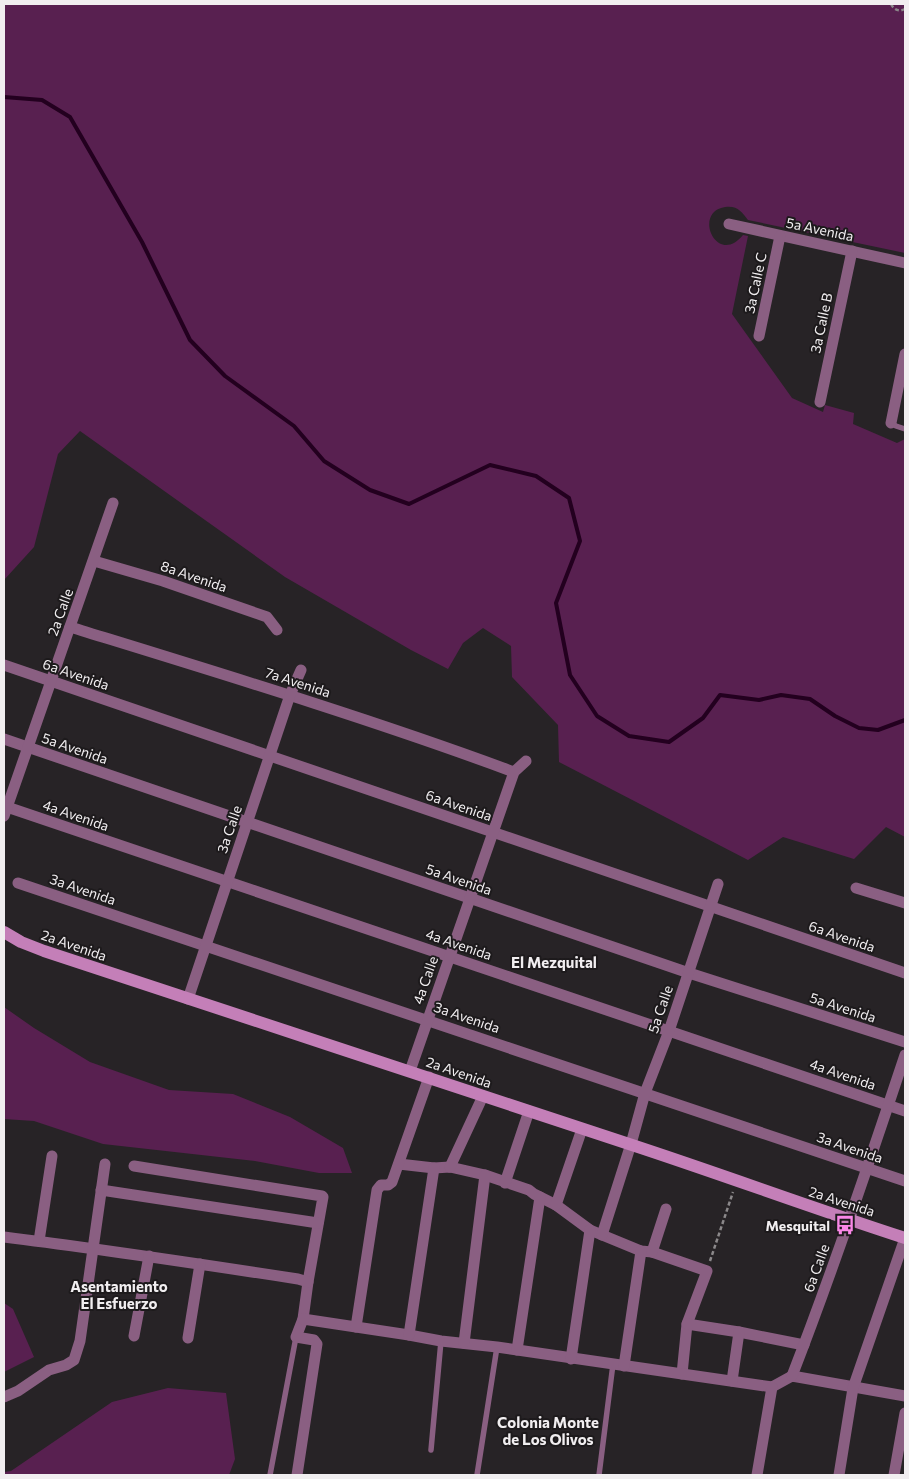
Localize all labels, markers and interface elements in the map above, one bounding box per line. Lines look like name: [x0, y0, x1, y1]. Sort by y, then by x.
street label: 5a Avenida: [785, 214, 855, 244]
street label: 3a Calle C: [740, 251, 770, 315]
street label: 3a Calle B: [806, 291, 836, 355]
street label: 8a Avenida: [159, 557, 229, 595]
street label: 2a Calle: [44, 586, 76, 638]
street label: 6a Avenida: [41, 655, 111, 693]
street label: 7a Avenida: [263, 663, 333, 701]
street label: 5a Avenida: [40, 729, 110, 767]
street label: 6a Avenida: [424, 786, 494, 824]
street label: 4a Avenida: [41, 796, 111, 834]
street label: 3a Calle: [213, 803, 245, 855]
street label: 5a Avenida: [424, 860, 494, 898]
street label: 3a Avenida: [48, 870, 118, 908]
street label: 6a Avenida: [807, 917, 877, 955]
street label: 4a Avenida: [424, 925, 494, 963]
street label: 2a Avenida: [39, 926, 109, 964]
district label: El Mezquital: [511, 953, 597, 971]
street label: 4a Calle: [409, 954, 441, 1006]
street label: 5a Calle: [644, 983, 676, 1035]
street label: 5a Avenida: [808, 988, 878, 1026]
street label: 3a Avenida: [432, 998, 502, 1036]
street label: 2a Avenida: [424, 1053, 494, 1091]
street label: 4a Avenida: [808, 1055, 878, 1093]
street label: 3a Avenida: [815, 1128, 885, 1166]
street label: 2a Avenida: [807, 1182, 877, 1220]
bus stop icon: Mesquital: [834, 1214, 856, 1236]
place label: Mesquital: [765, 1217, 830, 1234]
street label: 6a Calle: [799, 1242, 833, 1294]
district label: Asentamiento El Esfuerzo: [70, 1277, 168, 1312]
district label: Colonia Monte de Los Olivos: [497, 1413, 599, 1448]

